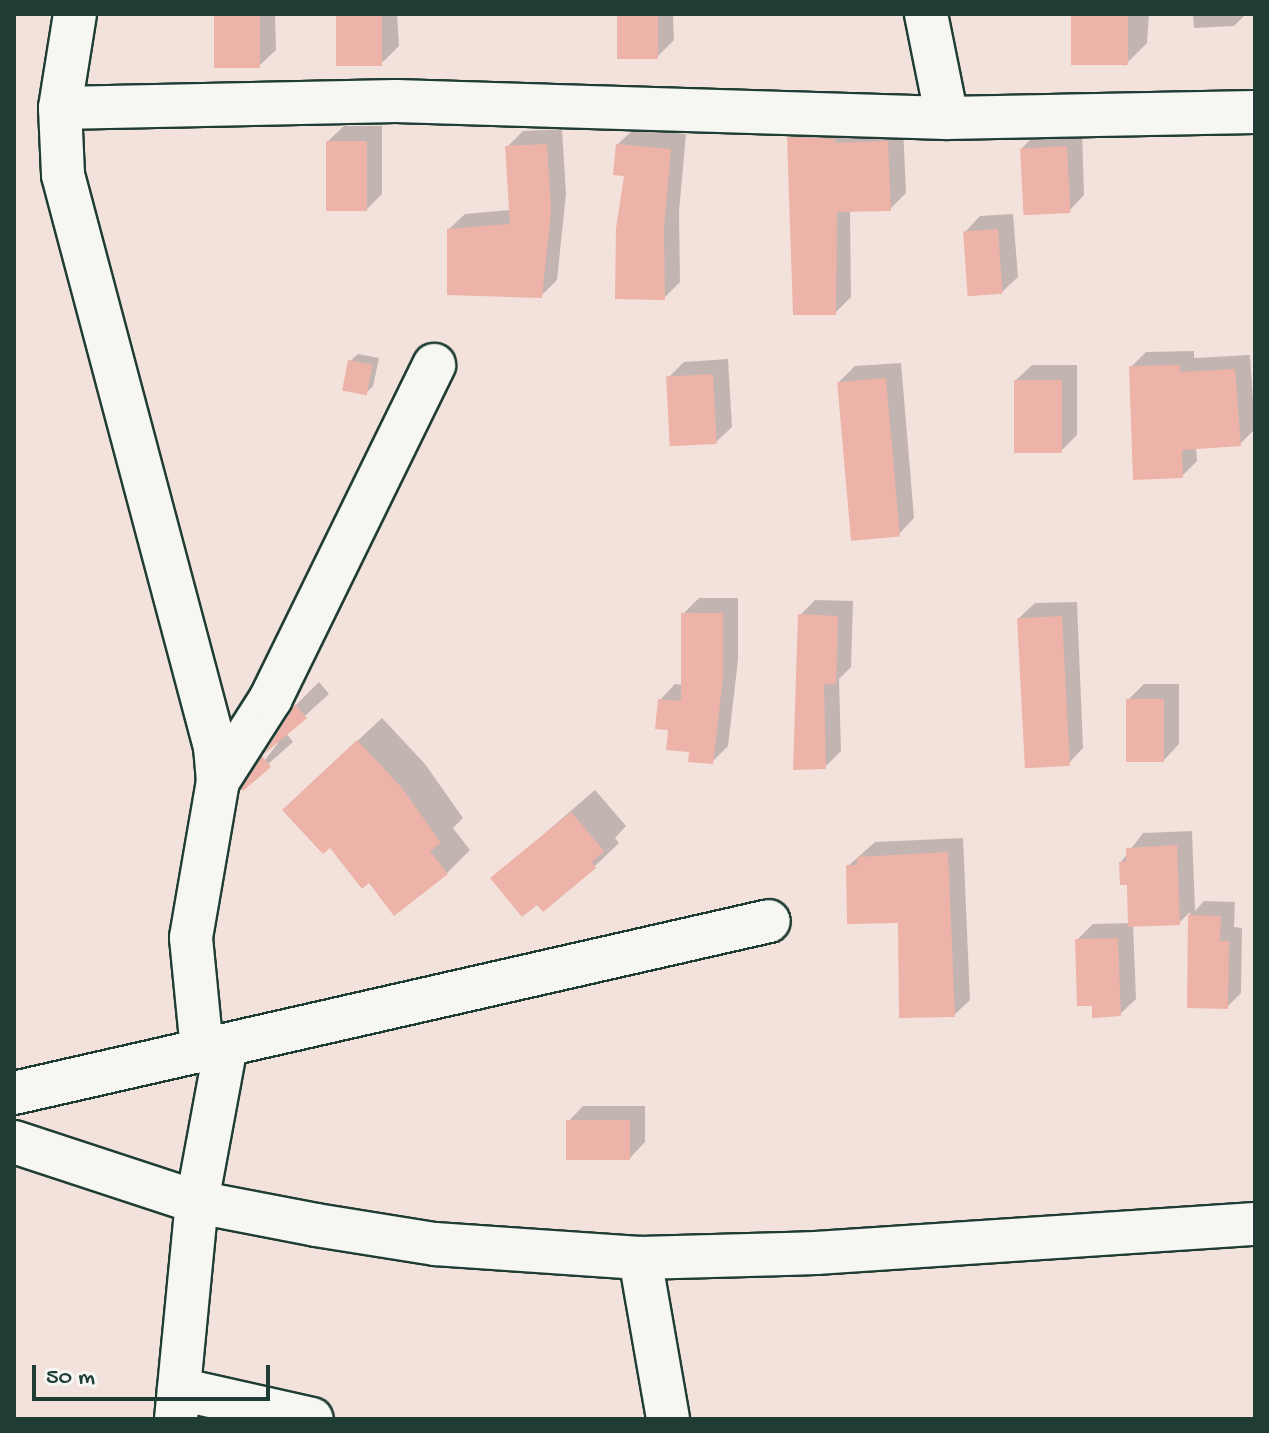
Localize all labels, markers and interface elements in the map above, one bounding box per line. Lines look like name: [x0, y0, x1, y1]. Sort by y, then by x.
scale bar: [36, 1349, 274, 1399]
text: 50 m: [46, 1364, 95, 1393]

